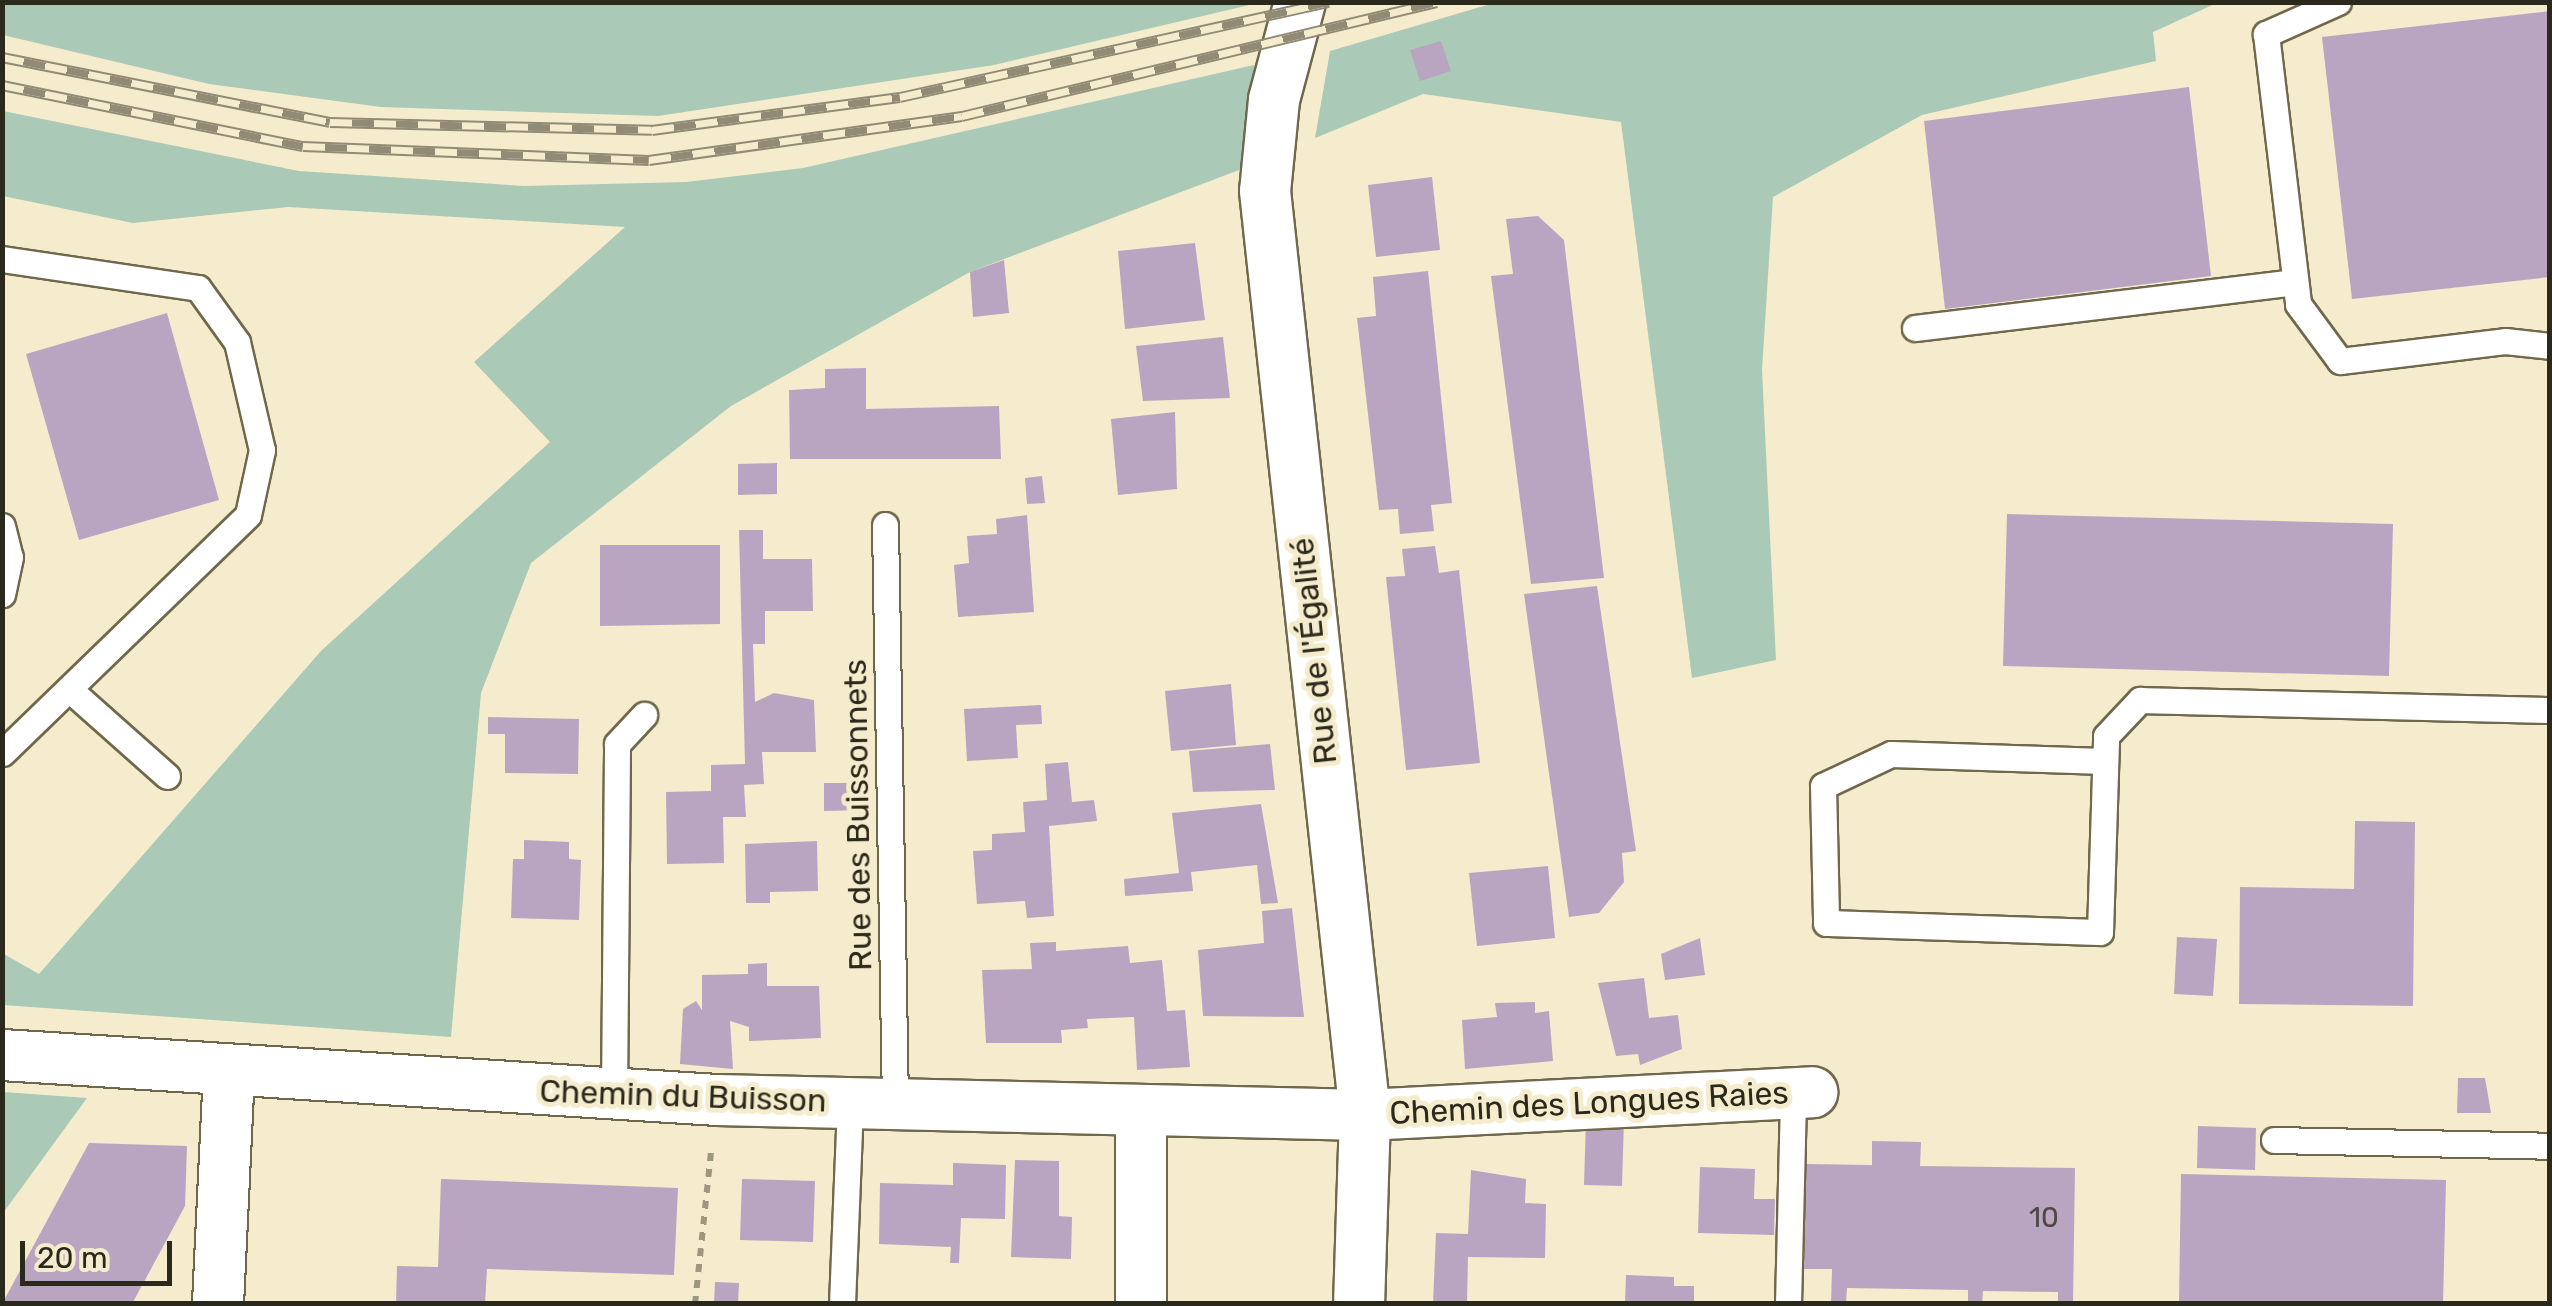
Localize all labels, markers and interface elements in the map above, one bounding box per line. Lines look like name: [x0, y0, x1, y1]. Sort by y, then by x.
street label: Rue de l'Égalité: [1283, 536, 1345, 766]
street label: Rue des Buissonnets: [836, 659, 880, 971]
street label: Chemin du Buisson: [539, 1072, 827, 1120]
street label: Chemin des Longues Raies: [1388, 1073, 1790, 1133]
house number: 10: [2029, 1201, 2059, 1235]
scale bar: [25, 1221, 178, 1283]
text: 20 m: [37, 1240, 108, 1276]

